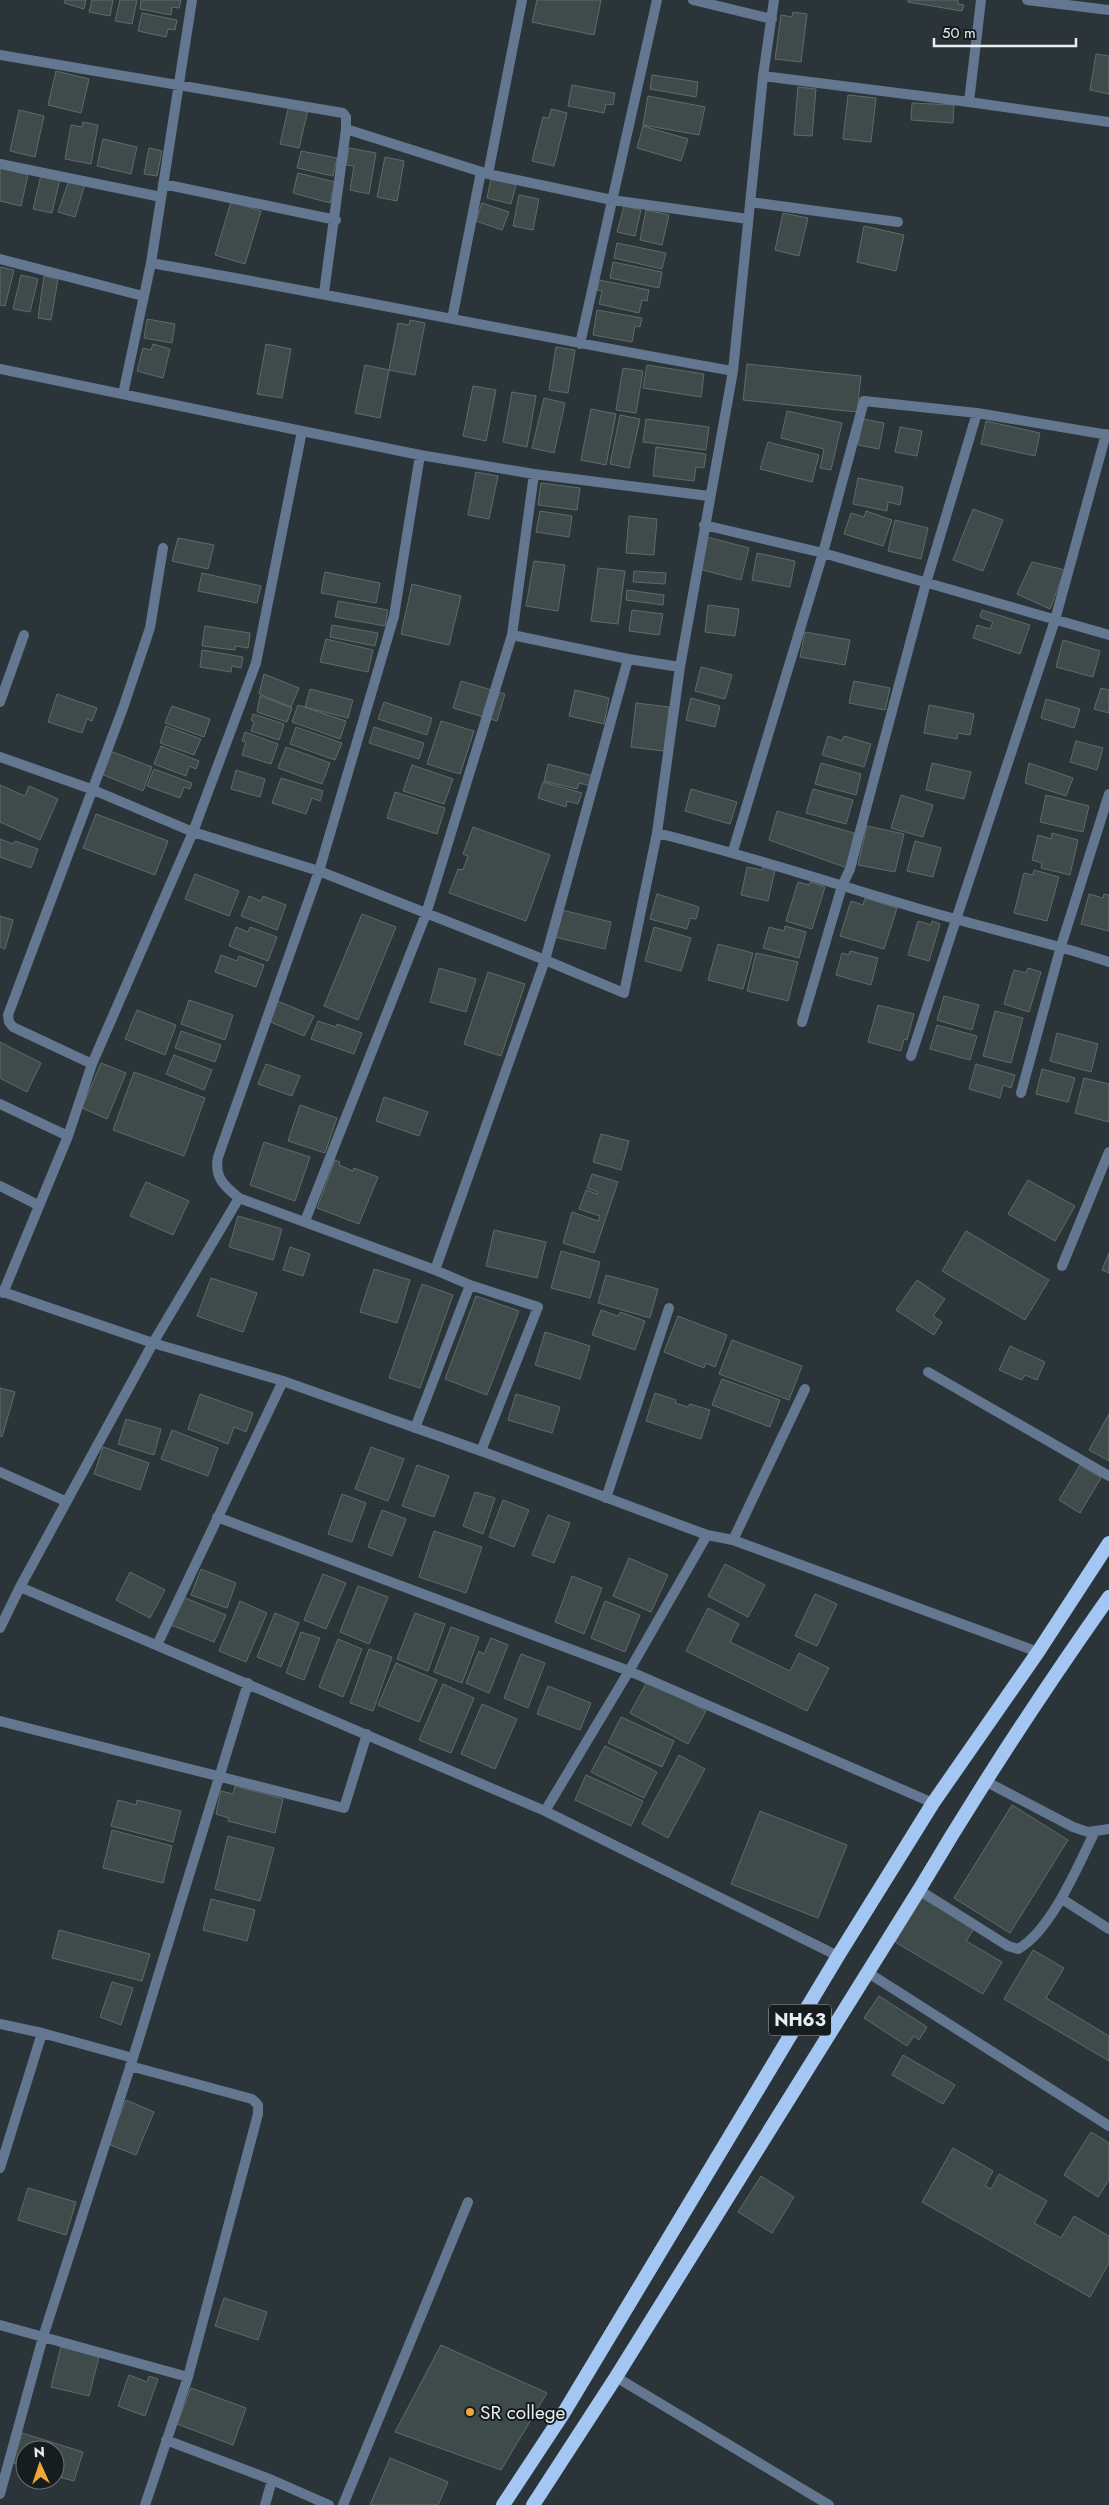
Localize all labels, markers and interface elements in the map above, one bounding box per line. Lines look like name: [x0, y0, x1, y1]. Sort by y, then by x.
scale bar: [934, 15, 1076, 47]
text: 50 m: [942, 22, 976, 44]
road number: NH63: [769, 2004, 831, 2036]
place label: SR college: [480, 2399, 566, 2426]
marker: SR college: [464, 2406, 476, 2418]
north arrow: [15, 2440, 65, 2490]
text: N: [33, 2442, 45, 2462]

